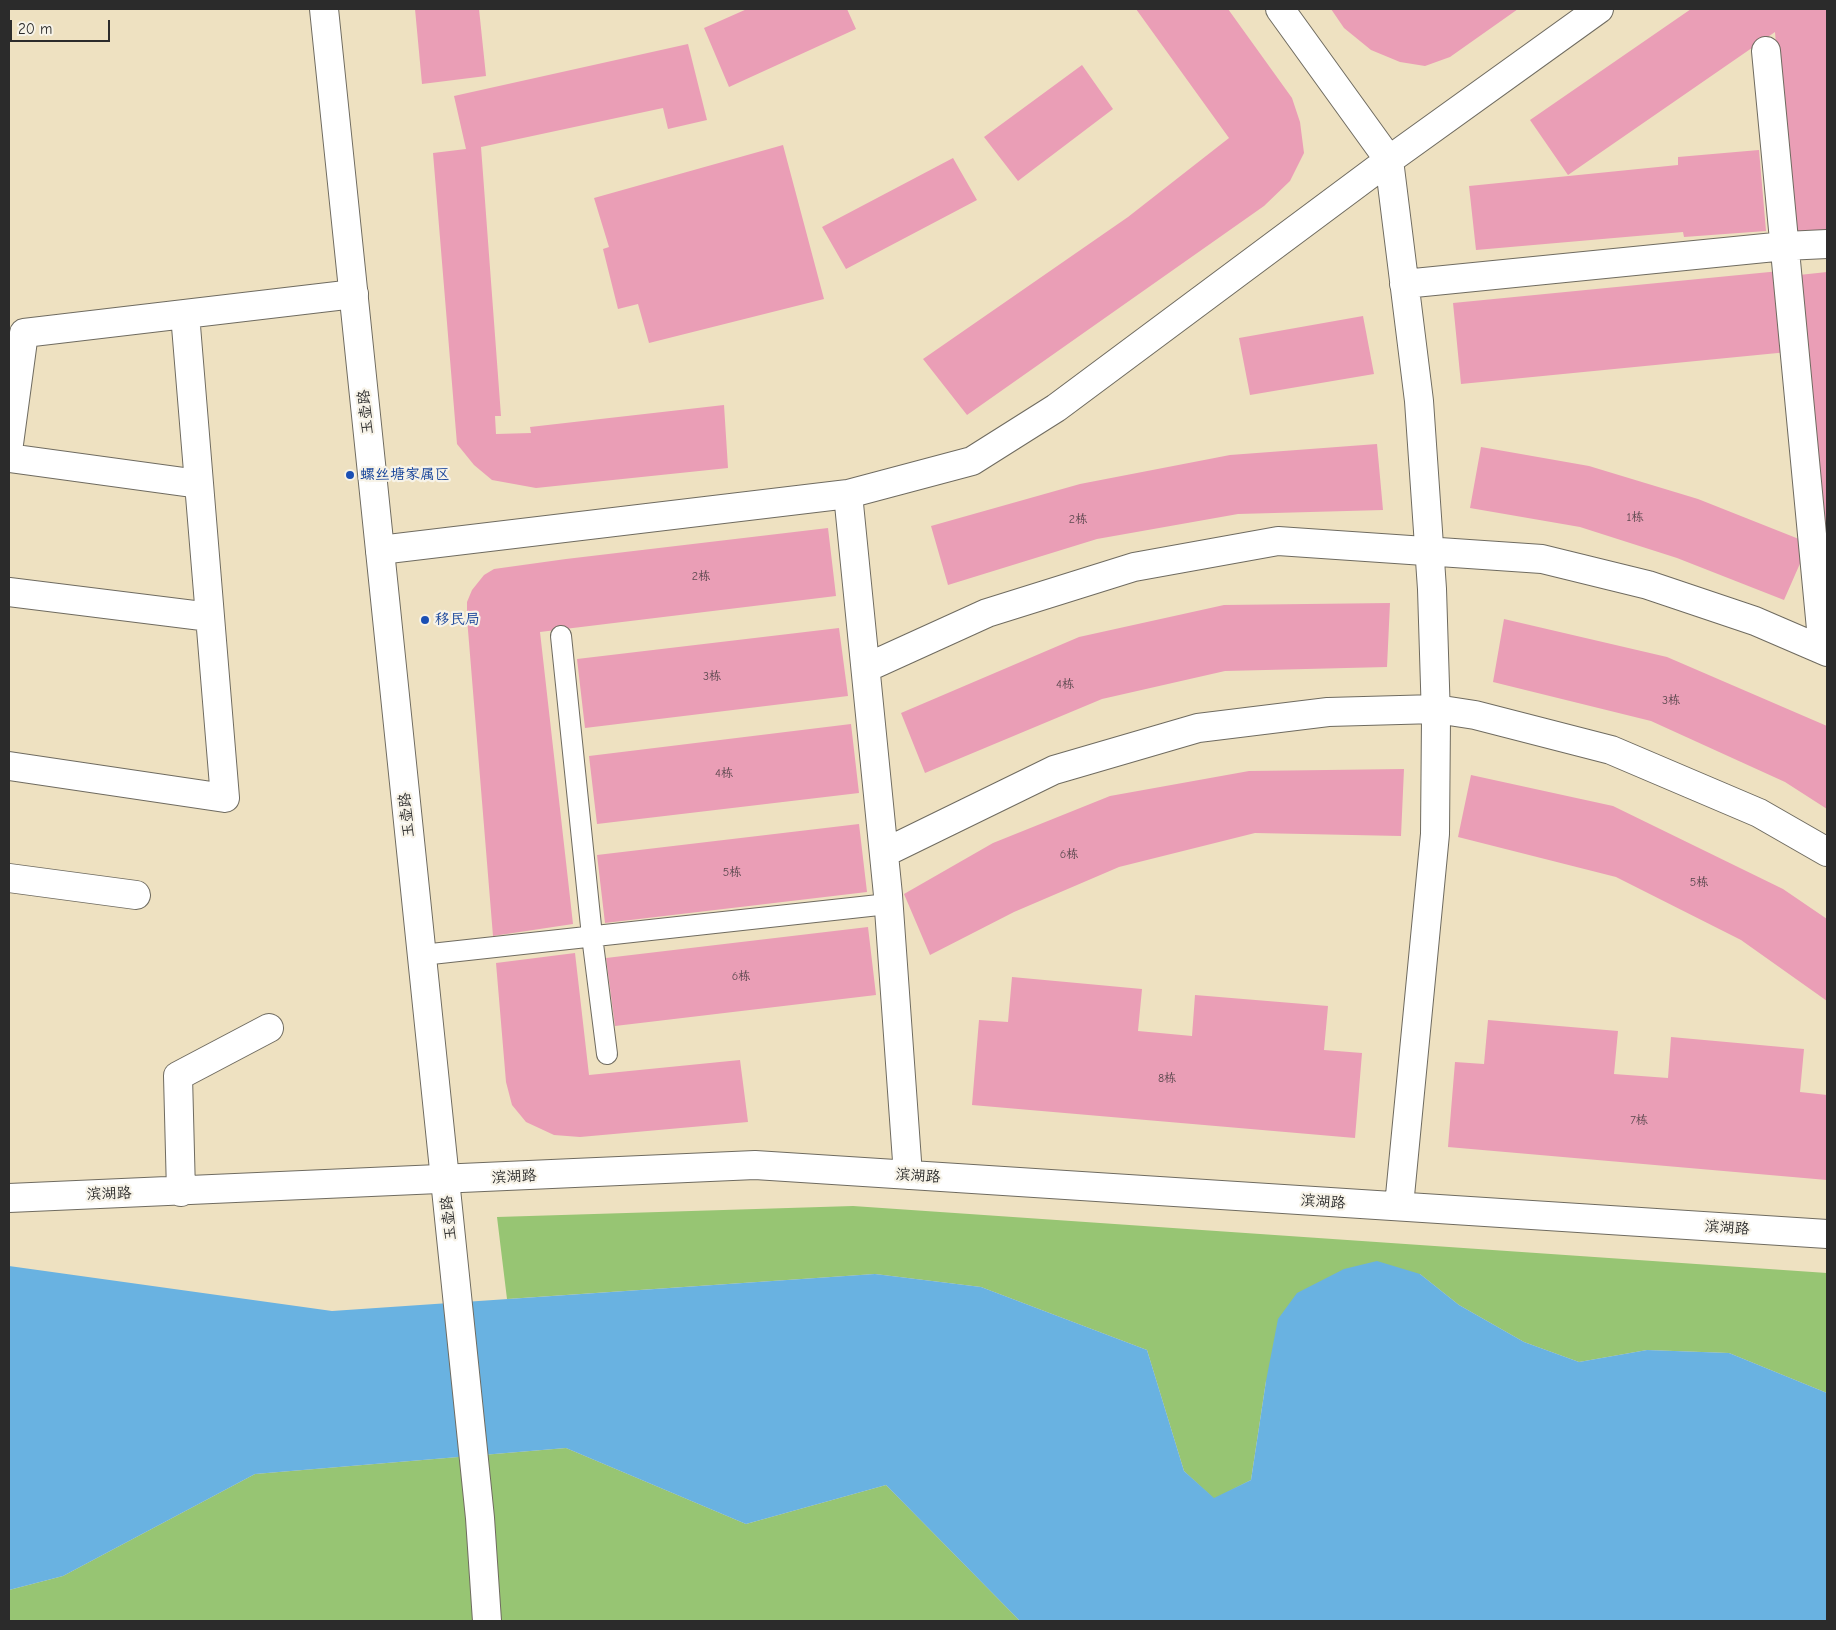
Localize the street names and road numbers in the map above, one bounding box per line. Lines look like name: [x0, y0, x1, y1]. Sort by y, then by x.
street label: 玉壶路: [355, 389, 377, 435]
street label: 玉壶路: [396, 792, 418, 838]
street label: 滨湖路: [895, 1165, 941, 1187]
street label: 滨湖路: [491, 1167, 537, 1187]
street label: 滨湖路: [86, 1184, 132, 1204]
street label: 滨湖路: [1300, 1191, 1346, 1213]
street label: 玉壶路: [438, 1195, 460, 1241]
street label: 滨湖路: [1704, 1217, 1750, 1239]

